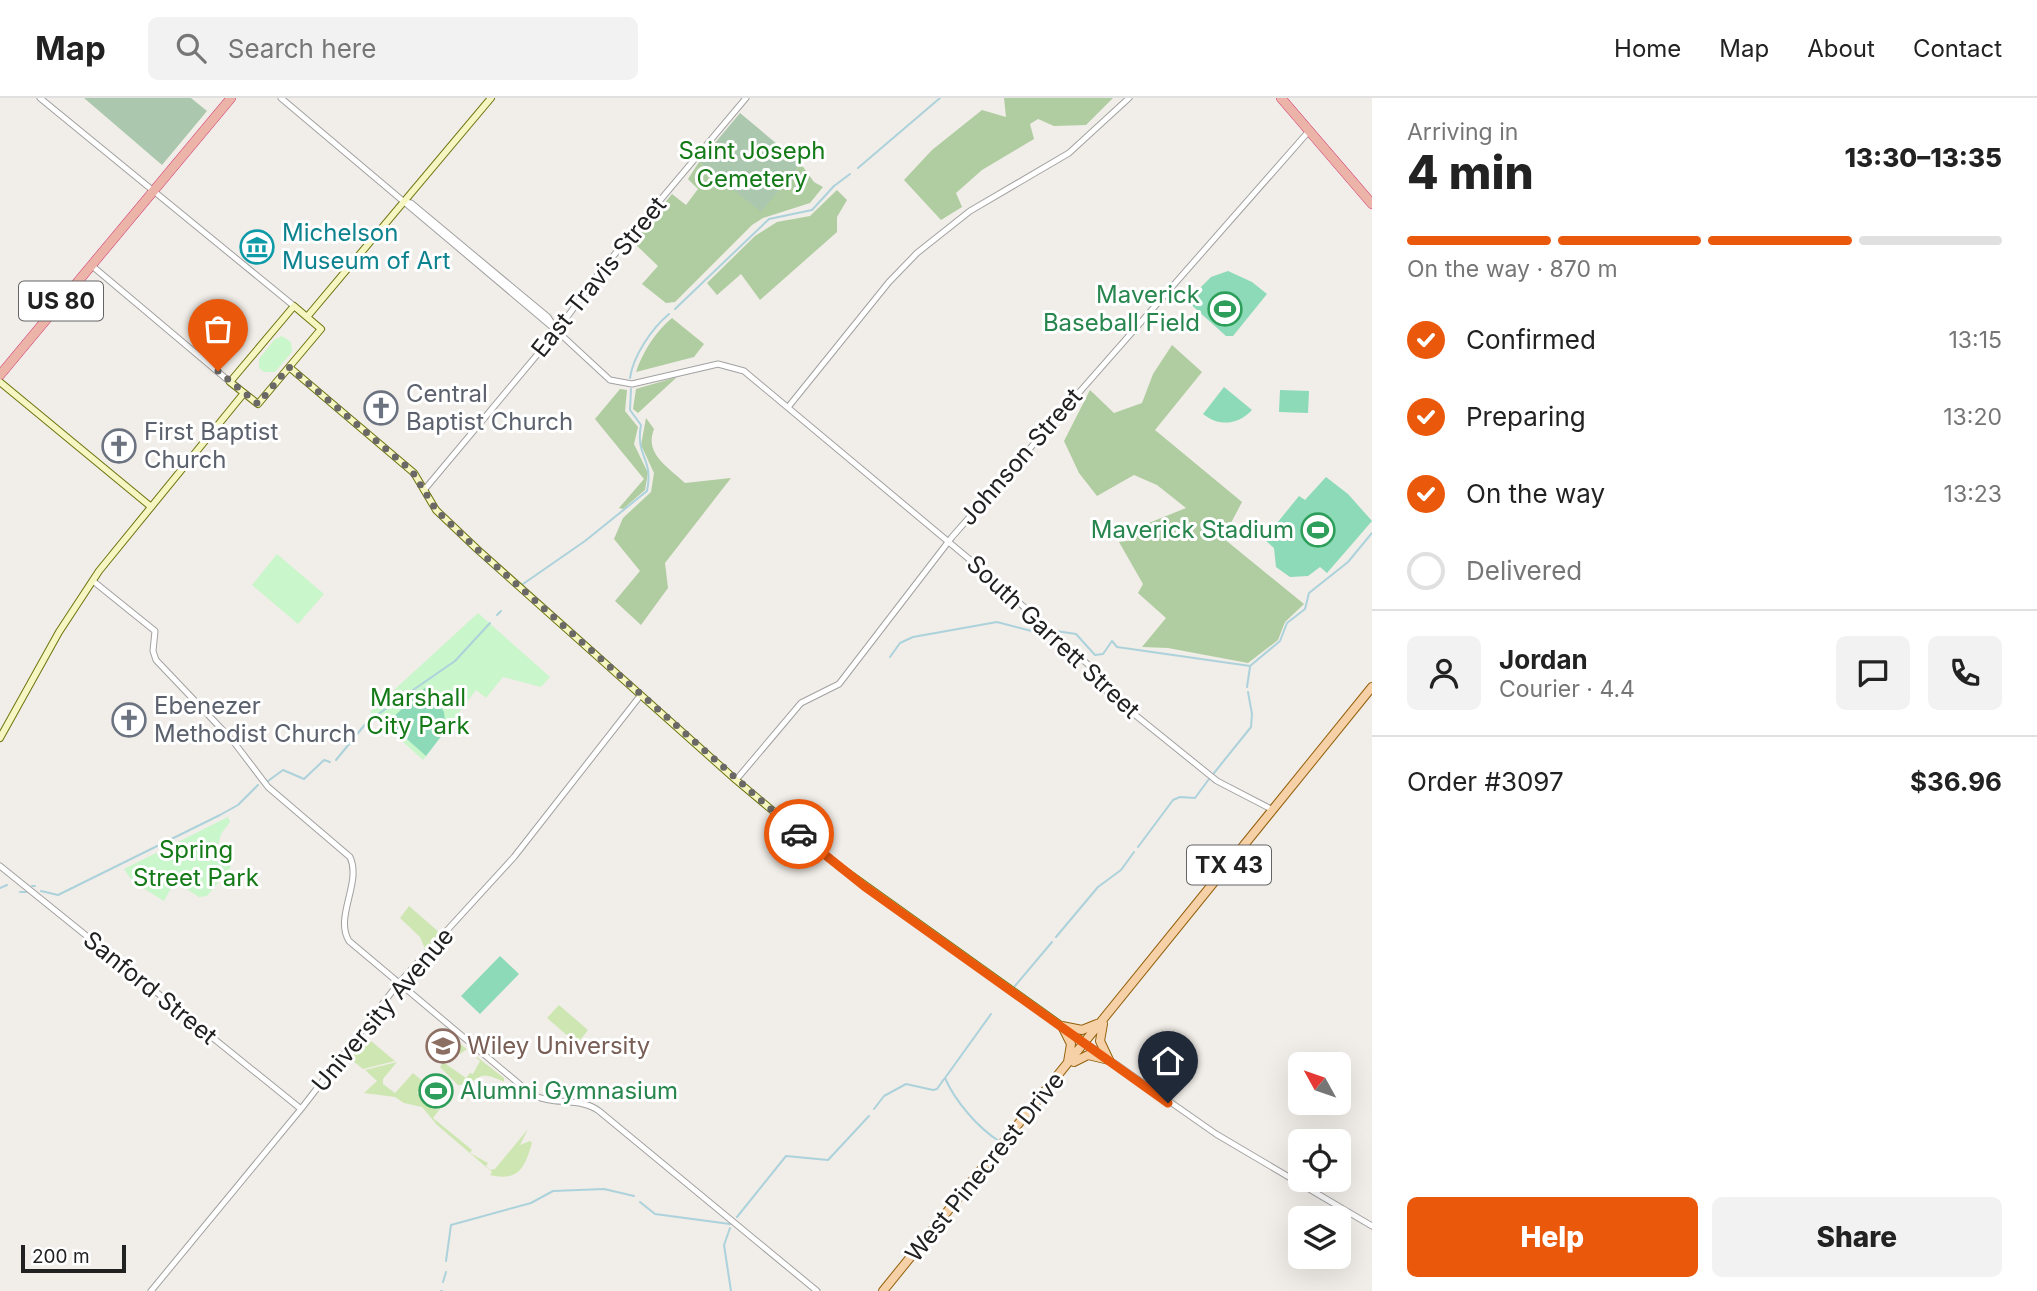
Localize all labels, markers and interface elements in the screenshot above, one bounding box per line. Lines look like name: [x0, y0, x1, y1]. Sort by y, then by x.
search box: [148, 17, 638, 80]
text: Map: [35, 28, 106, 68]
icon: search: [172, 29, 210, 67]
text: Search here: [228, 33, 376, 64]
text: Home: [1614, 34, 1681, 63]
text: Map: [1719, 34, 1769, 63]
text: About: [1807, 34, 1875, 63]
text: Contact: [1913, 34, 2002, 63]
text: Arriving in: [1407, 118, 1518, 146]
park label: Saint Joseph Cemetery: [678, 136, 826, 193]
text: 13:30–13:35: [1844, 142, 2002, 173]
text: 4 min: [1407, 144, 1534, 200]
street label: East Travis Street: [525, 191, 672, 363]
place label: Michelson Museum of Art: [282, 218, 450, 275]
museum icon: Michelson Museum of Art: [238, 228, 276, 266]
text: On the way · 870 m: [1407, 255, 1618, 283]
place label: Maverick Baseball Field: [1043, 280, 1200, 337]
road number: US 80: [19, 282, 103, 320]
sports icon: Maverick Baseball Field: [1206, 290, 1244, 328]
pin: [188, 299, 248, 371]
icon: bag: [199, 310, 237, 348]
icon: check: [1407, 321, 1445, 359]
text: Confirmed: [1466, 324, 1596, 355]
text: 13:15: [1948, 326, 2002, 354]
place label: Central Baptist Church: [406, 379, 573, 436]
street label: Johnson Street: [953, 382, 1088, 531]
church icon: Central Baptist Church: [362, 389, 400, 427]
icon: check: [1407, 398, 1445, 436]
text: Preparing: [1466, 401, 1586, 432]
text: 13:20: [1943, 403, 2002, 431]
place label: First Baptist Church: [144, 417, 278, 474]
church icon: First Baptist Church: [100, 427, 138, 465]
icon: check: [1407, 475, 1445, 513]
text: On the way: [1466, 478, 1605, 509]
text: 13:23: [1944, 480, 2002, 508]
sports icon: Maverick Stadium: [1299, 511, 1337, 549]
place label: Maverick Stadium: [1091, 515, 1294, 544]
street label: South Garrett Street: [961, 549, 1146, 724]
text: Delivered: [1466, 555, 1582, 586]
button: person: [1407, 636, 1481, 710]
button: chat: [1836, 636, 1910, 710]
button: phone: [1928, 636, 2002, 710]
text: Jordan: [1499, 644, 1588, 675]
text: Courier · 4.4: [1499, 675, 1635, 703]
park label: Marshall City Park: [366, 683, 470, 740]
place label: Ebenezer Methodist Church: [154, 691, 356, 748]
church icon: Ebenezer Methodist Church: [110, 701, 148, 739]
text: Order #3097: [1407, 766, 1564, 797]
text: $36.96: [1910, 766, 2002, 797]
courier: [764, 799, 834, 869]
icon: car: [780, 815, 818, 853]
park label: Spring Street Park: [133, 835, 259, 892]
road number: TX 43: [1187, 846, 1271, 884]
street label: University Avenue: [306, 922, 460, 1098]
street label: Sanford Street: [78, 925, 223, 1050]
school or university icon: Wiley University: [424, 1027, 462, 1065]
place label: Wiley University: [467, 1031, 650, 1060]
pin: [1138, 1031, 1198, 1103]
icon: home: [1149, 1042, 1187, 1080]
north arrow: [1288, 1052, 1351, 1115]
map controls: [1288, 1052, 1351, 1269]
street label: West Pinecrest Drive: [899, 1066, 1070, 1268]
sports icon: Alumni Gymnasium: [417, 1072, 455, 1110]
place label: Alumni Gymnasium: [460, 1076, 678, 1105]
button: locate: [1288, 1129, 1351, 1192]
button: Help: [1407, 1197, 1698, 1277]
button: Share: [1712, 1197, 2002, 1277]
button: layers: [1288, 1206, 1351, 1269]
scale bar: [21, 1242, 126, 1274]
text: 200 m: [32, 1245, 90, 1268]

